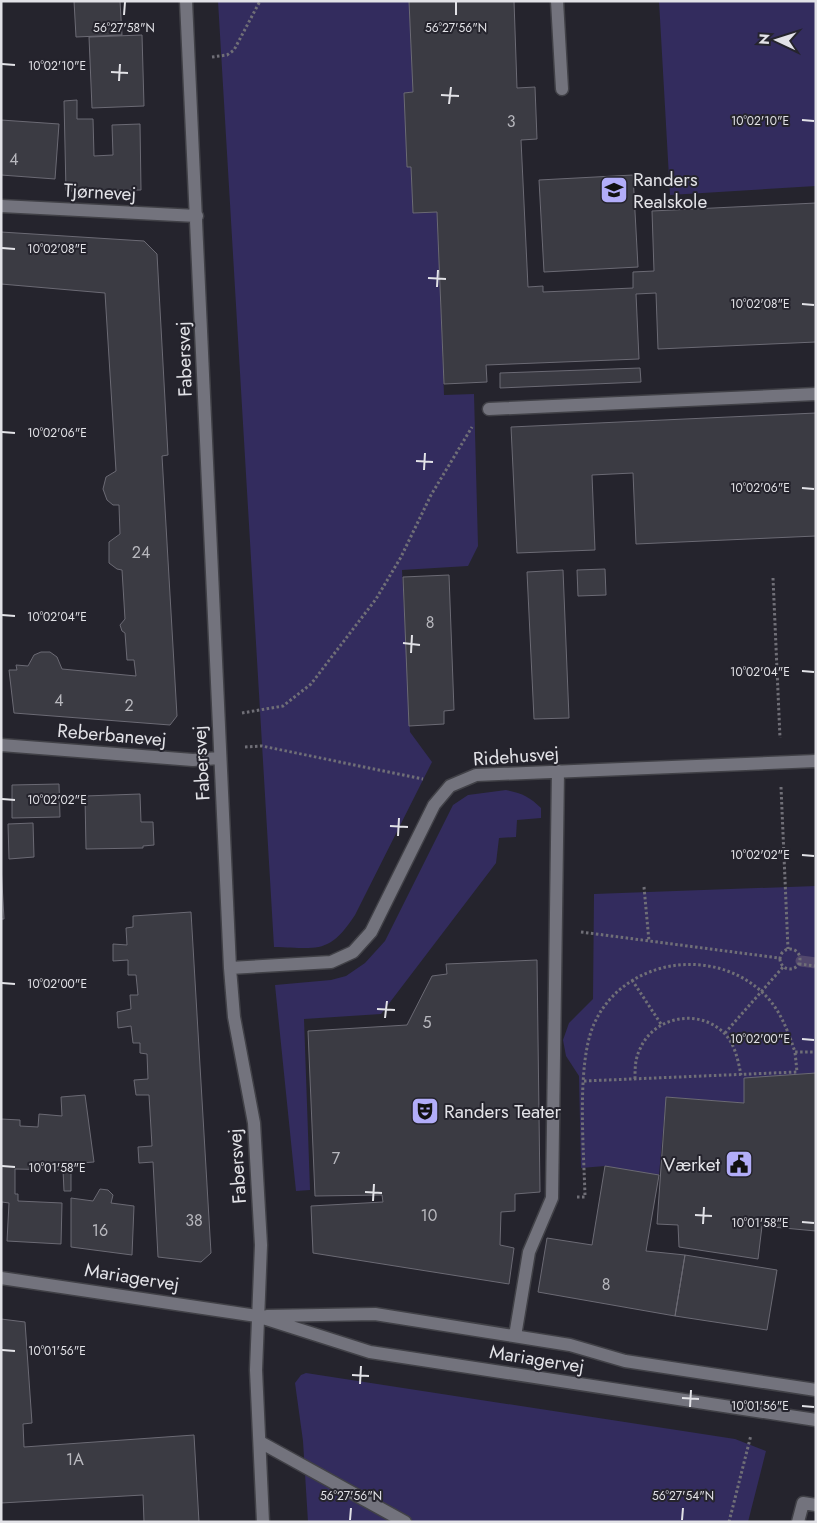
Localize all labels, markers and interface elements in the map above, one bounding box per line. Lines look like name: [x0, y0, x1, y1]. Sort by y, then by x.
north arrow: [752, 15, 802, 65]
text: 56°27'58"N: [93, 19, 155, 37]
text: 56°27'56"N: [425, 19, 487, 37]
text: N: [754, 33, 774, 45]
text: 10°02'10"E: [28, 57, 86, 75]
house number: 3: [507, 110, 516, 133]
text: 10°02'10"E: [731, 112, 789, 130]
house number: 4: [9, 148, 19, 171]
place label: Randers Realskole: [633, 166, 707, 215]
school or university icon: Randers Realskole: [599, 175, 629, 205]
street label: Tjørnevej: [63, 177, 137, 207]
text: 10°02'08"E: [27, 240, 87, 258]
text: 10°02'08"E: [730, 295, 790, 313]
street label: Fabersvej: [169, 321, 199, 397]
text: 10°02'06"E: [27, 424, 87, 442]
text: 10°02'06"E: [730, 479, 790, 497]
house number: 24: [132, 541, 150, 564]
text: 10°02'04"E: [27, 608, 87, 626]
house number: 8: [426, 611, 434, 634]
text: 10°02'04"E: [730, 663, 790, 681]
house number: 4: [54, 689, 64, 712]
house number: 2: [124, 694, 134, 717]
street label: Reberbanevej: [56, 717, 168, 753]
street label: Fabersvej: [186, 725, 216, 801]
street label: Ridehusvej: [472, 740, 560, 772]
text: 10°02'02"E: [27, 791, 87, 809]
text: 10°02'02"E: [730, 846, 790, 864]
text: 10°02'00"E: [27, 975, 87, 993]
house number: 5: [422, 1011, 432, 1034]
text: 10°02'00"E: [730, 1030, 790, 1048]
theatre icon: Randers Teater: [410, 1096, 440, 1126]
place label: Randers Teater: [444, 1098, 561, 1125]
street label: Fabersvej: [221, 1127, 253, 1205]
house number: 7: [332, 1147, 341, 1170]
public building icon: Værket: [724, 1149, 754, 1179]
place label: Værket: [663, 1151, 720, 1178]
text: 10°01'58"E: [28, 1159, 86, 1177]
house number: 10: [421, 1204, 437, 1227]
house number: 38: [185, 1209, 203, 1232]
text: 10°01'58"E: [731, 1214, 789, 1232]
house number: 16: [92, 1219, 108, 1242]
street label: Mariagervej: [83, 1256, 181, 1298]
house number: 8: [602, 1273, 610, 1296]
street label: Mariagervej: [488, 1338, 586, 1380]
text: 10°01'56"E: [28, 1342, 86, 1360]
text: 10°01'56"E: [731, 1397, 789, 1415]
house number: 1A: [66, 1448, 84, 1471]
text: 56°27'56"N: [320, 1487, 382, 1505]
text: 56°27'54"N: [652, 1487, 714, 1505]

